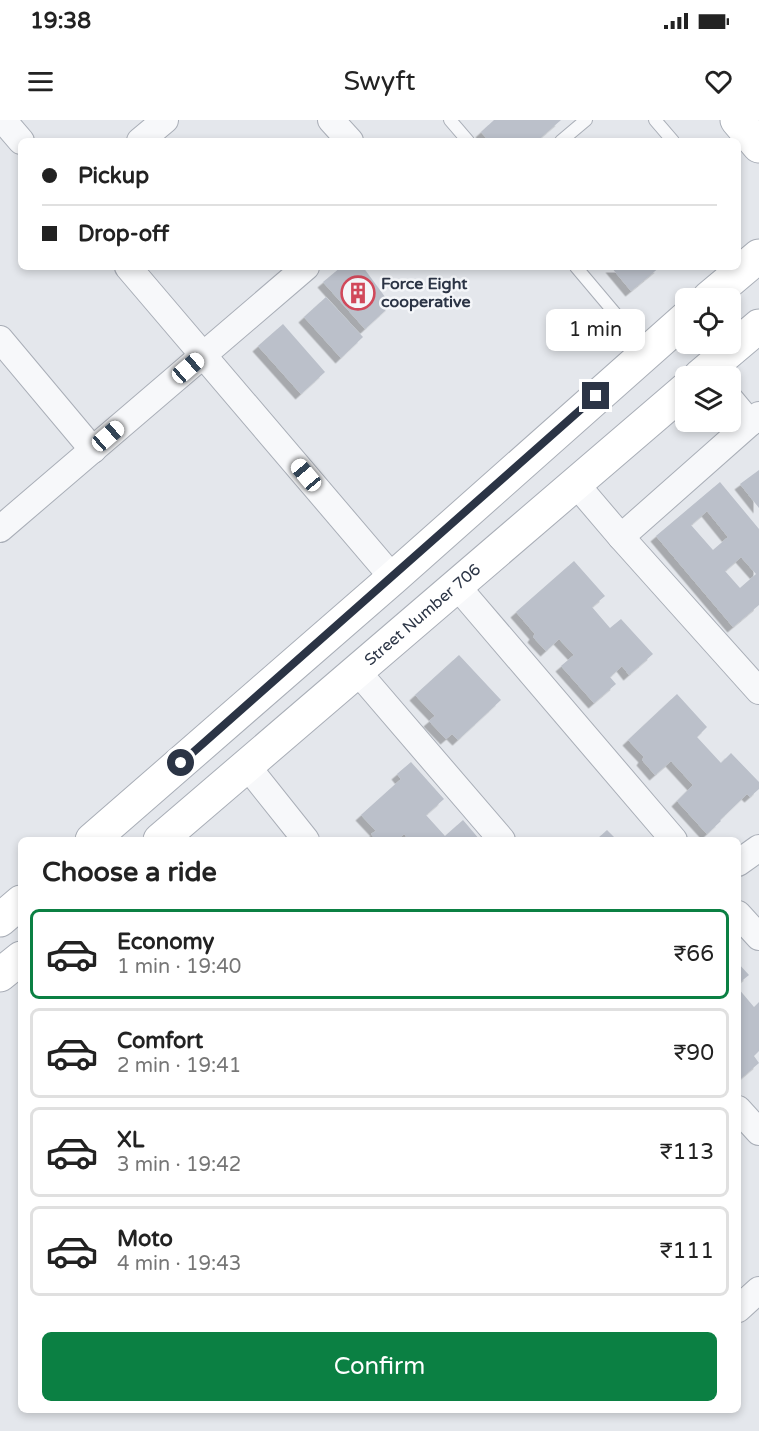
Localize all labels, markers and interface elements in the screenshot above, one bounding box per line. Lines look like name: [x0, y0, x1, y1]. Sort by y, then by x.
text: 19:38: [30, 8, 91, 34]
icon: menu: [24, 65, 57, 98]
text: Swyft: [343, 65, 416, 98]
icon: heart: [702, 65, 735, 98]
text: Pickup: [78, 163, 149, 189]
text: Drop-off: [78, 221, 169, 247]
place label: Force Eight cooperative: [381, 274, 471, 312]
building icon: Force Eight cooperative: [340, 275, 376, 311]
map controls: [675, 288, 741, 432]
button: locate: [675, 288, 741, 354]
callout: 1 min: [546, 309, 646, 351]
text: 1 min: [569, 318, 622, 342]
car: [169, 349, 207, 387]
button: layers: [675, 366, 741, 432]
route end: [582, 382, 609, 409]
car: [89, 417, 127, 455]
car: [288, 455, 324, 495]
street label: Street Number 706: [360, 559, 485, 670]
route start: [167, 749, 194, 776]
text: Choose a ride: [42, 856, 217, 889]
icon: car: [45, 927, 99, 981]
text: Economy: [117, 929, 214, 955]
text: ₹66: [673, 941, 714, 967]
text: 1 min · 19:40: [117, 955, 241, 979]
icon: car: [45, 1026, 99, 1080]
text: Comfort: [117, 1028, 203, 1054]
text: ₹90: [673, 1040, 714, 1066]
text: 2 min · 19:41: [117, 1054, 241, 1078]
icon: car: [45, 1125, 99, 1179]
text: XL: [117, 1127, 144, 1153]
text: ₹113: [660, 1139, 714, 1165]
text: 3 min · 19:42: [117, 1153, 241, 1177]
icon: car: [45, 1224, 99, 1278]
text: Moto: [117, 1226, 173, 1252]
text: ₹111: [660, 1238, 714, 1264]
text: 4 min · 19:43: [117, 1252, 241, 1276]
button: Confirm: [42, 1332, 717, 1401]

